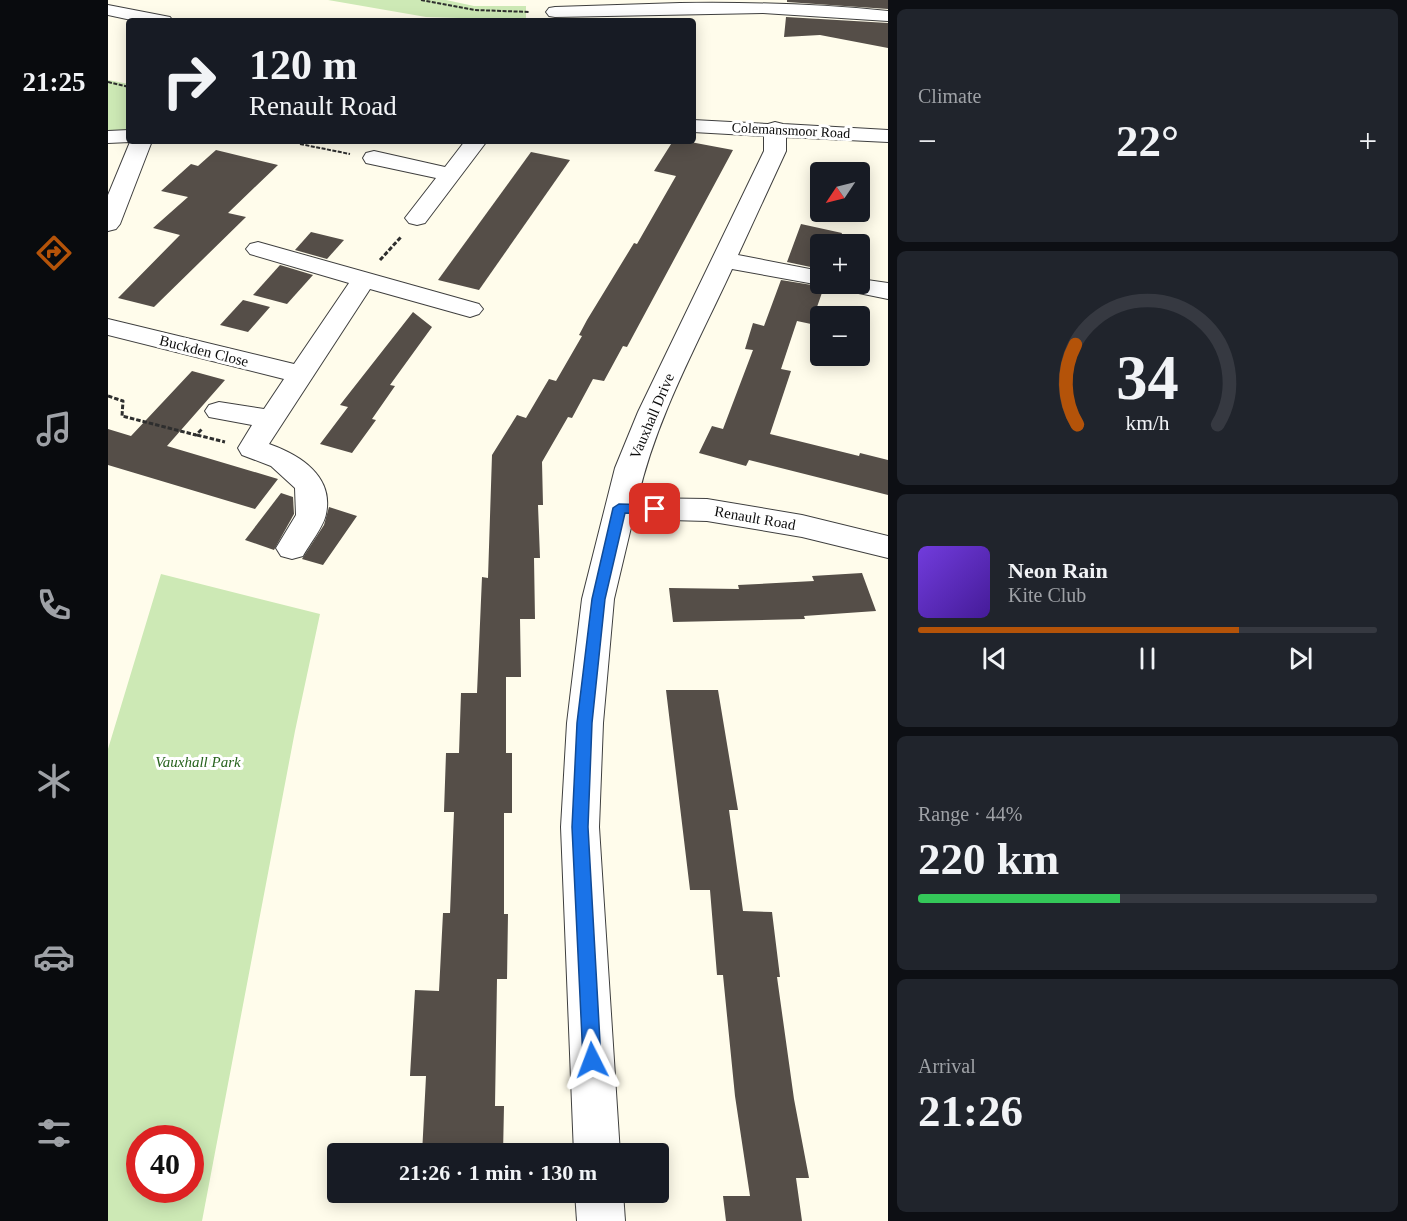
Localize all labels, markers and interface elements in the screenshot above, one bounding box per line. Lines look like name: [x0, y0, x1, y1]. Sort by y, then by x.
icon: right: [150, 42, 228, 120]
text: 120 m: [249, 42, 358, 88]
text: 21:25: [23, 67, 86, 97]
text: Climate: [918, 85, 981, 107]
text: Renault Road: [249, 91, 397, 121]
text: 22°: [1116, 116, 1179, 166]
street label: Colemansmoor Road: [731, 120, 851, 141]
text: −: [918, 123, 937, 159]
text: +: [1358, 123, 1377, 159]
north arrow: [810, 162, 870, 222]
map controls: [810, 162, 870, 366]
icon: directions: [33, 232, 75, 274]
button: +: [810, 234, 870, 294]
button: −: [810, 306, 870, 366]
street label: Buckden Close: [158, 332, 251, 370]
text: 34: [1116, 343, 1179, 412]
street label: Vauxhall Drive: [627, 371, 677, 461]
icon: music: [33, 408, 75, 450]
text: km/h: [1125, 412, 1170, 436]
pin: [629, 483, 680, 534]
icon: arrive: [638, 492, 671, 525]
street label: Renault Road: [713, 503, 797, 533]
text: Neon Rain: [1008, 558, 1108, 583]
icon: phone: [33, 584, 75, 626]
text: Kite Club: [1008, 584, 1086, 606]
icon: previous: [978, 642, 1011, 675]
icon: pause: [1131, 642, 1164, 675]
icon: next: [1284, 642, 1317, 675]
park label: Vauxhall Park: [155, 754, 241, 770]
icon: climate: [33, 760, 75, 802]
text: Range · 44%: [918, 803, 1022, 825]
text: 220 km: [918, 834, 1059, 884]
icon: car: [33, 936, 75, 978]
position arrow: [560, 1028, 624, 1092]
text: Arrival: [918, 1055, 976, 1077]
text: 21:26: [918, 1086, 1023, 1136]
icon: filters: [33, 1112, 75, 1154]
speed limit sign: 40: [126, 1125, 204, 1203]
text: 21:26 · 1 min · 130 m: [399, 1160, 597, 1185]

